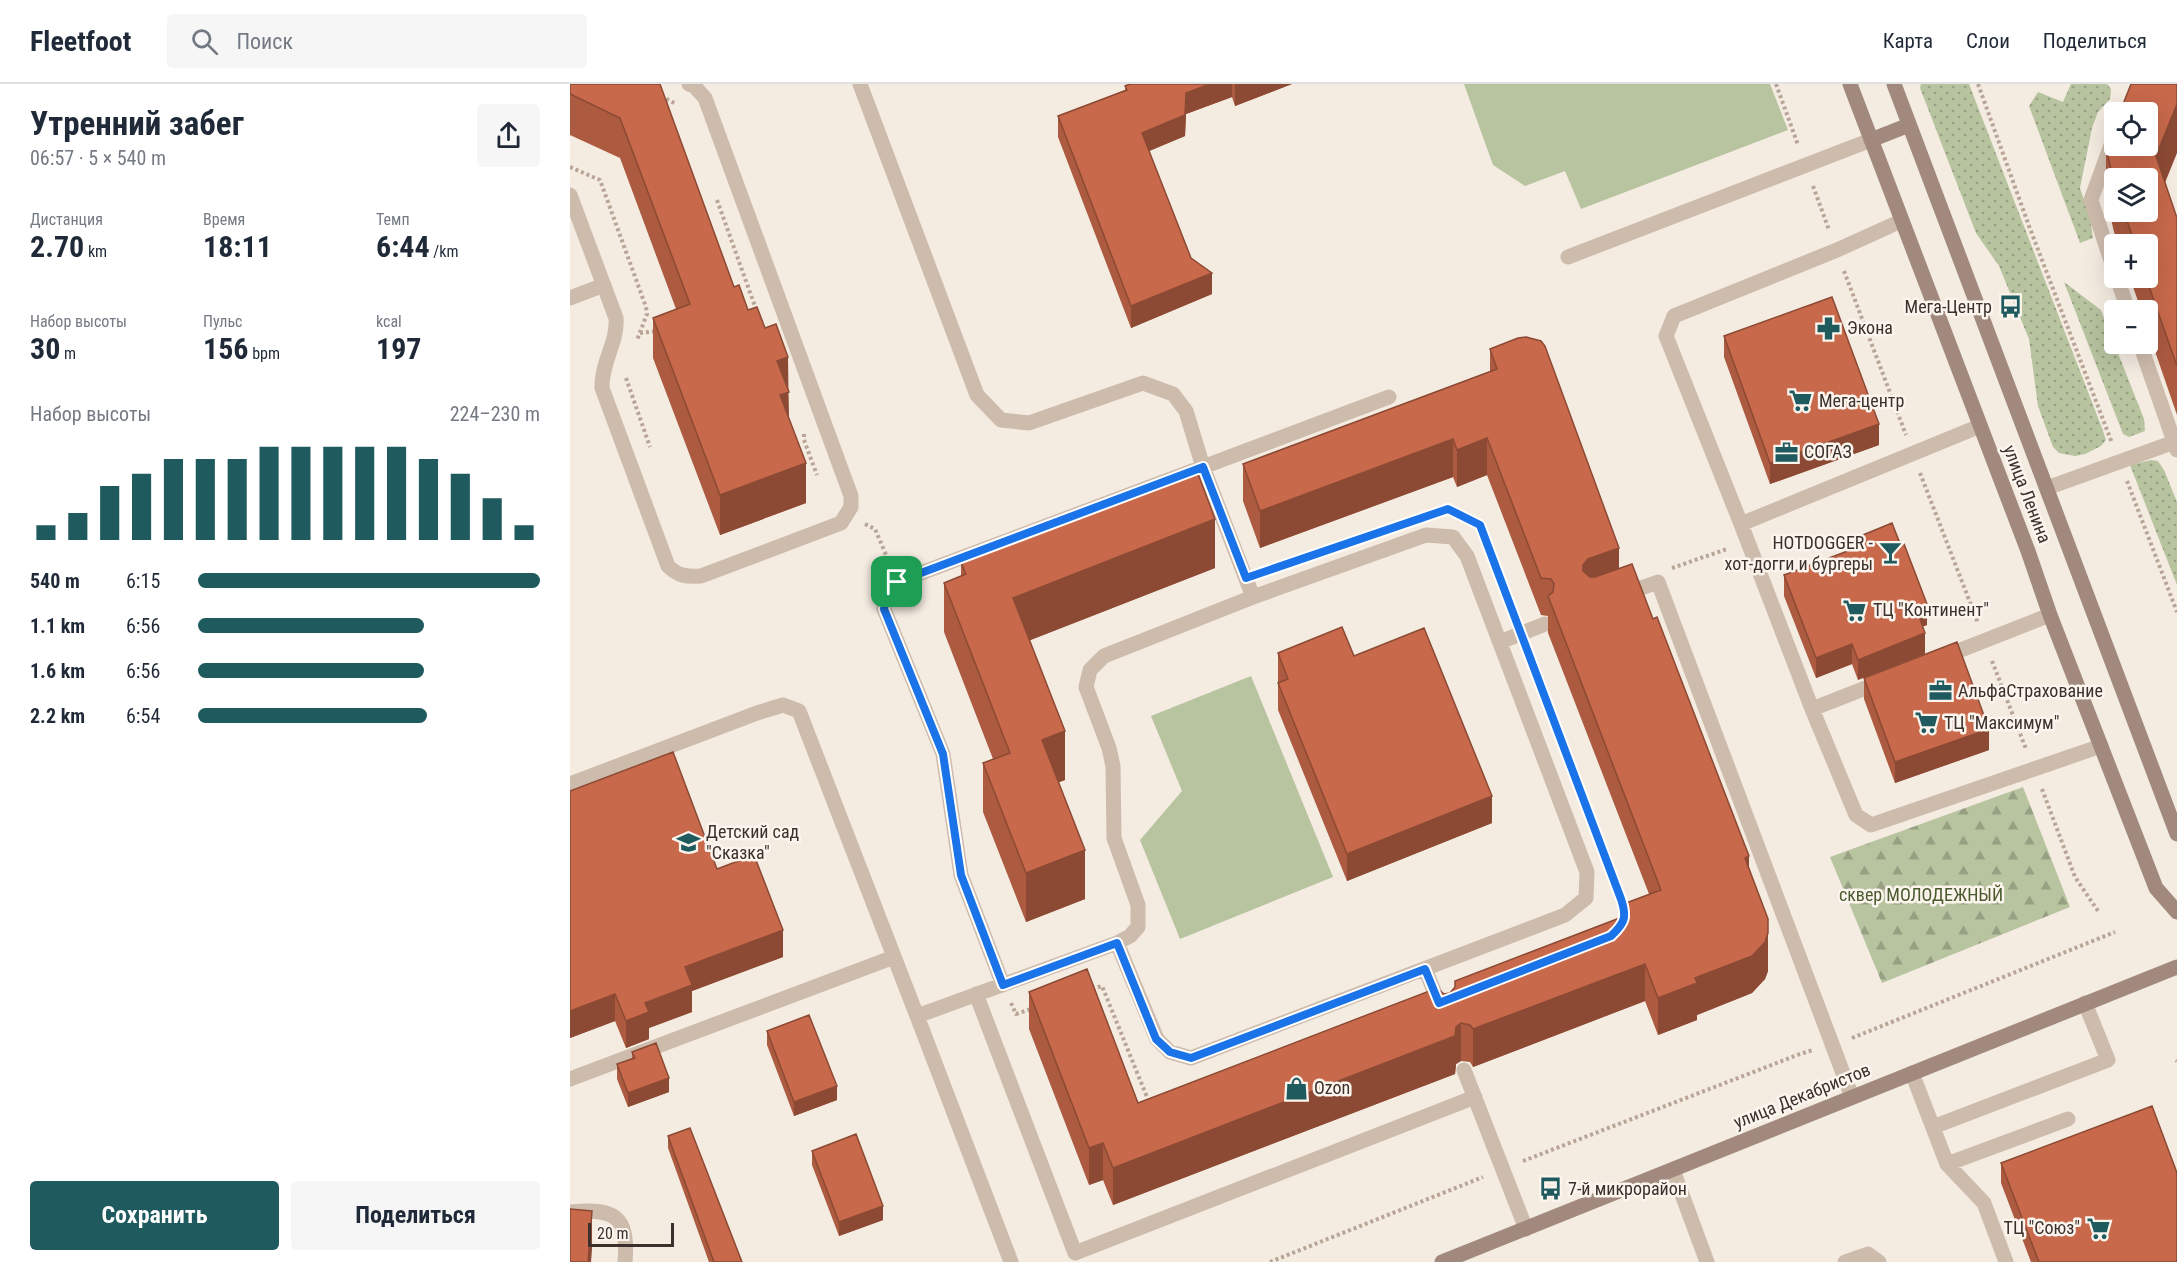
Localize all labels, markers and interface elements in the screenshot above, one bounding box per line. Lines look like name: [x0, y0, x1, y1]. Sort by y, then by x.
search box: [167, 14, 587, 68]
text: Fleetfoot: [30, 25, 131, 58]
icon: search: [188, 25, 221, 58]
text: Поиск: [236, 29, 293, 54]
text: Карта: [1883, 29, 1933, 53]
text: Слои: [1966, 29, 2010, 53]
text: Поделиться: [2043, 29, 2147, 53]
map controls: [2104, 102, 2158, 354]
button: locate: [2104, 102, 2158, 156]
text: Утренний забег: [30, 104, 244, 143]
button: share: [477, 104, 540, 167]
text: 06:57 · 5 × 540 m: [30, 146, 166, 170]
button: layers: [2104, 168, 2158, 222]
text: Дистанция: [30, 210, 103, 229]
text: Время: [203, 210, 245, 229]
text: Темп: [376, 210, 410, 229]
text: 2.70: [30, 229, 84, 264]
text: 18:11: [203, 229, 272, 264]
text: 6:44: [376, 229, 430, 264]
button: +: [2104, 234, 2158, 288]
text: km: [84, 242, 107, 261]
text: /km: [430, 242, 459, 261]
bus stop icon: Мега-Центр: [1997, 294, 2023, 320]
place label: Мега-Центр: [1905, 296, 1992, 317]
button: −: [2104, 300, 2158, 354]
text: Набор высоты: [30, 312, 127, 331]
text: Пульс: [203, 312, 242, 331]
text: kcal: [376, 312, 402, 331]
pharmacy icon: Экона: [1816, 315, 1842, 341]
place label: Экона: [1847, 317, 1893, 338]
text: 30: [30, 331, 60, 366]
text: 156: [203, 331, 248, 366]
text: 197: [376, 331, 421, 366]
text: m: [60, 344, 76, 363]
text: bpm: [248, 344, 280, 363]
supermarket icon: Мега-центр: [1788, 388, 1814, 414]
place label: Мега-центр: [1819, 390, 1905, 411]
text: Набор высоты: [30, 402, 151, 426]
text: 224–230 m: [450, 402, 540, 426]
office icon: СОГАЗ: [1773, 439, 1799, 465]
place label: СОГАЗ: [1804, 441, 1852, 462]
street label: улица Ленина: [1999, 442, 2056, 546]
place label: HOTDOGGER - хот-догги и бургеры: [1724, 532, 1874, 574]
bar icon: HOTDOGGER - хот-догги и бургеры: [1878, 540, 1904, 566]
pin: [871, 556, 922, 607]
icon: arrive: [880, 565, 913, 598]
text: 540 m: [30, 569, 80, 593]
text: 6:15: [126, 569, 160, 593]
supermarket icon: ТЦ "Континент": [1842, 597, 1868, 623]
place label: ТЦ "Континент": [1873, 599, 1989, 620]
text: 1.1 km: [30, 614, 85, 638]
text: 6:56: [126, 614, 160, 638]
text: 1.6 km: [30, 659, 85, 683]
text: 6:56: [126, 659, 160, 683]
office icon: АльфаСтрахование: [1927, 678, 1953, 704]
place label: АльфаСтрахование: [1958, 680, 2103, 701]
text: 2.2 km: [30, 704, 85, 728]
text: 6:54: [126, 704, 160, 728]
supermarket icon: ТЦ "Максимум": [1913, 710, 1939, 736]
place label: ТЦ "Максимум": [1944, 712, 2060, 733]
place label: Детский сад "Сказка": [706, 821, 800, 863]
school or university icon: Детский сад "Сказка": [675, 829, 701, 855]
park label: сквер МОЛОДЕЖНЫЙ: [1839, 884, 2003, 905]
street label: улица Декабристов: [1730, 1059, 1873, 1133]
shop icon: Ozon: [1283, 1075, 1309, 1101]
place label: Ozon: [1314, 1077, 1350, 1098]
bus stop icon: 7-й микрорайон: [1537, 1176, 1563, 1202]
place label: 7-й микрорайон: [1568, 1178, 1687, 1199]
button: Сохранить: [30, 1181, 279, 1250]
button: Поделиться: [291, 1181, 540, 1250]
supermarket icon: ТЦ "Союз": [2085, 1215, 2111, 1241]
place label: ТЦ "Союз": [2004, 1217, 2080, 1238]
scale bar: [588, 1220, 674, 1248]
text: 20 m: [597, 1224, 629, 1243]

